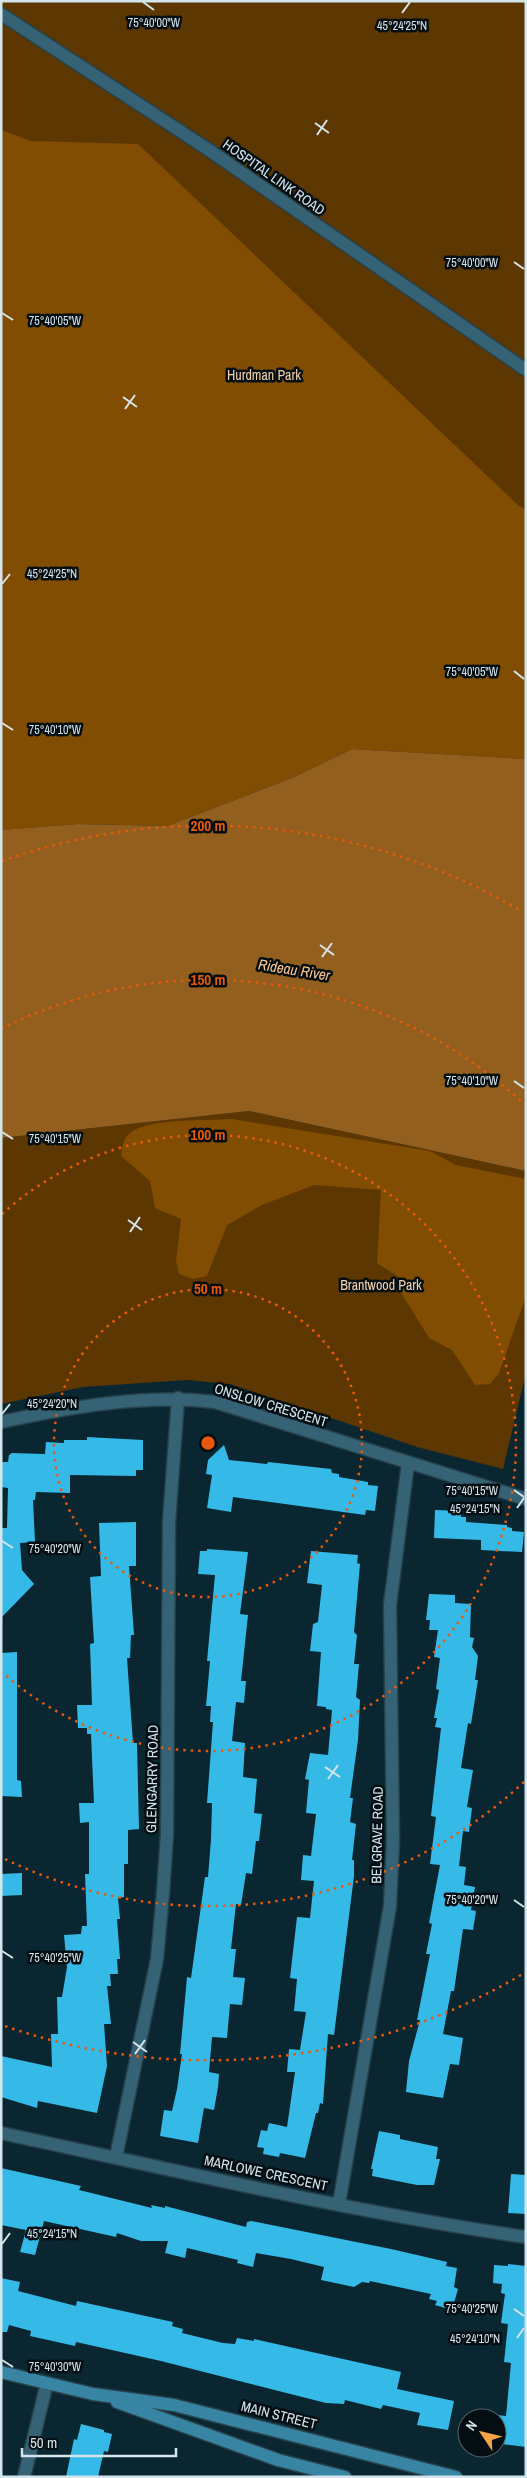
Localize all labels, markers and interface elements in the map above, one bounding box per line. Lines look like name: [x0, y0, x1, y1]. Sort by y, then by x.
text: 75°40'00"W: [128, 15, 181, 31]
text: 45°24'25"N: [377, 18, 427, 34]
street label: HOSPITAL LINK ROAD: [219, 135, 329, 219]
text: 75°40'00"W: [446, 255, 499, 271]
text: 75°40'05"W: [29, 313, 82, 329]
park label: Hurdman Park: [227, 366, 301, 384]
text: 45°24'25"N: [27, 566, 77, 582]
text: 75°40'05"W: [446, 664, 499, 680]
text: 75°40'10"W: [29, 722, 82, 738]
text: 200 m: [191, 815, 225, 836]
water label: Rideau River: [257, 953, 332, 986]
text: 150 m: [191, 969, 225, 990]
text: 75°40'10"W: [446, 1073, 499, 1089]
text: 100 m: [191, 1124, 225, 1145]
text: 75°40'15"W: [29, 1131, 82, 1147]
park label: Brantwood Park: [340, 1276, 422, 1294]
text: 50 m: [194, 1278, 222, 1299]
street label: ONSLOW CRESCENT: [212, 1379, 330, 1431]
text: 45°24'20"N: [27, 1396, 77, 1412]
centre of rings: [199, 1434, 217, 1452]
text: 75°40'15"W: [446, 1483, 499, 1499]
text: 45°24'15"N: [450, 1501, 500, 1517]
text: 75°40'20"W: [29, 1541, 82, 1557]
street label: GLENGARRY ROAD: [142, 1725, 162, 1833]
street label: BELGRAVE ROAD: [367, 1786, 387, 1884]
text: 75°40'20"W: [446, 1892, 499, 1908]
text: 75°40'25"W: [29, 1950, 82, 1966]
street label: MARLOWE CRESCENT: [203, 2151, 329, 2195]
text: 45°24'15"N: [27, 2226, 77, 2242]
text: 75°40'25"W: [446, 2301, 499, 2317]
text: 45°24'10"N: [450, 2331, 500, 2347]
text: 75°40'30"W: [29, 2359, 82, 2375]
street label: MAIN STREET: [239, 2397, 319, 2433]
north arrow: [457, 2408, 507, 2458]
text: N: [462, 2417, 481, 2434]
scale bar: [22, 2426, 176, 2458]
text: 50 m: [30, 2432, 57, 2453]

